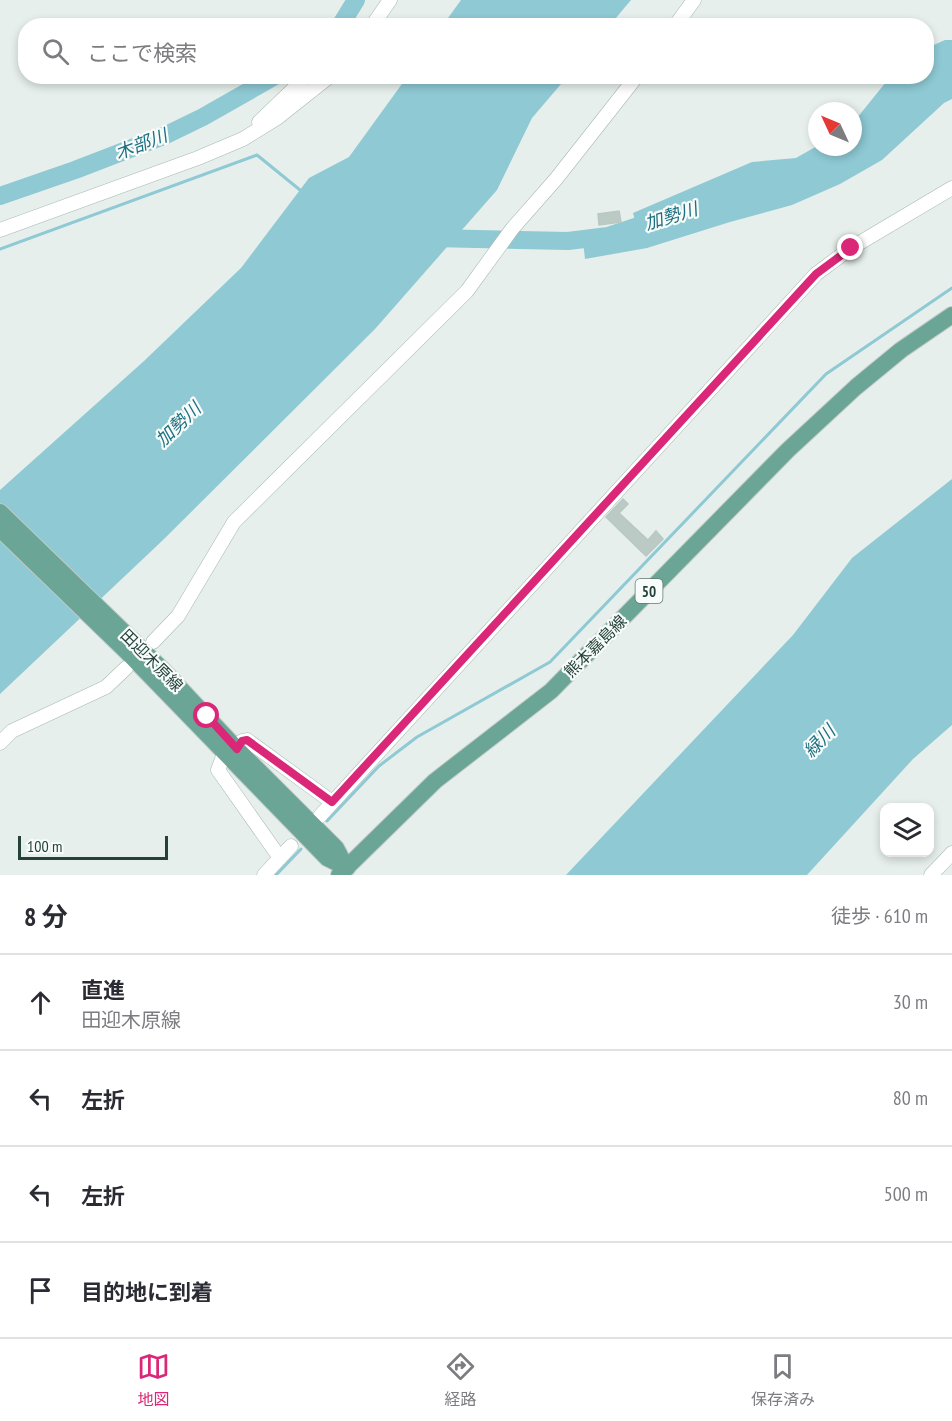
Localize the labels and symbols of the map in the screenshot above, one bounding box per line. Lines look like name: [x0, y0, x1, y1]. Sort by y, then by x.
north arrow: [808, 102, 862, 156]
water label: 木部川: [112, 123, 172, 164]
water label: 加勢川: [642, 197, 702, 235]
route end: [837, 234, 863, 260]
water label: 加勢川: [151, 396, 207, 451]
road number: 50: [636, 579, 662, 603]
street label: 熊本嘉島線: [560, 611, 630, 681]
street label: 田迎木原線: [117, 625, 187, 695]
route start: [193, 702, 219, 728]
water label: 緑川: [798, 719, 841, 762]
scale bar: [18, 833, 168, 860]

